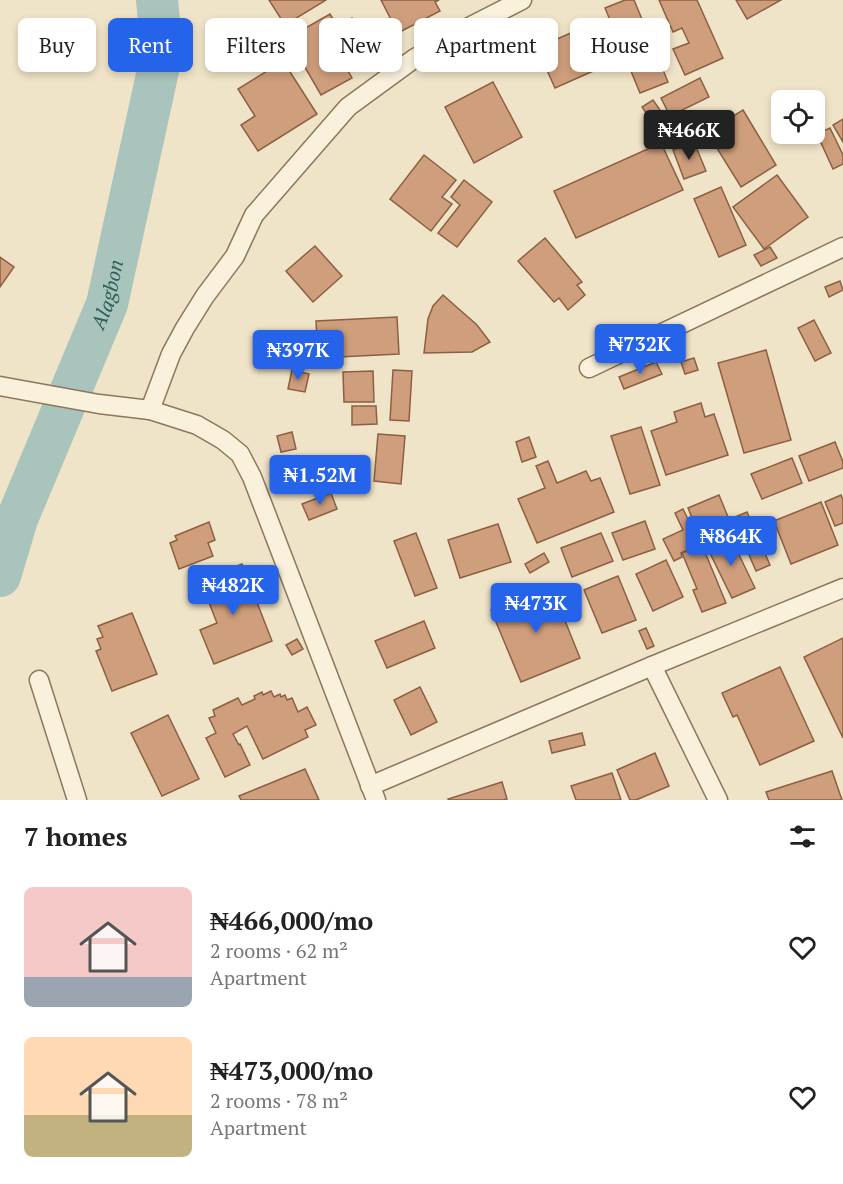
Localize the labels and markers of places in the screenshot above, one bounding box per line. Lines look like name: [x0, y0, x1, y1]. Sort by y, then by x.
pin: ₦466K: [647, 110, 731, 161]
pin: ₦732K: [598, 324, 682, 375]
pin: ₦397K: [256, 330, 340, 381]
pin: ₦1.52M: [271, 455, 369, 506]
pin: ₦864K: [689, 516, 773, 567]
pin: ₦482K: [191, 565, 275, 616]
pin: ₦473K: [494, 583, 578, 634]

